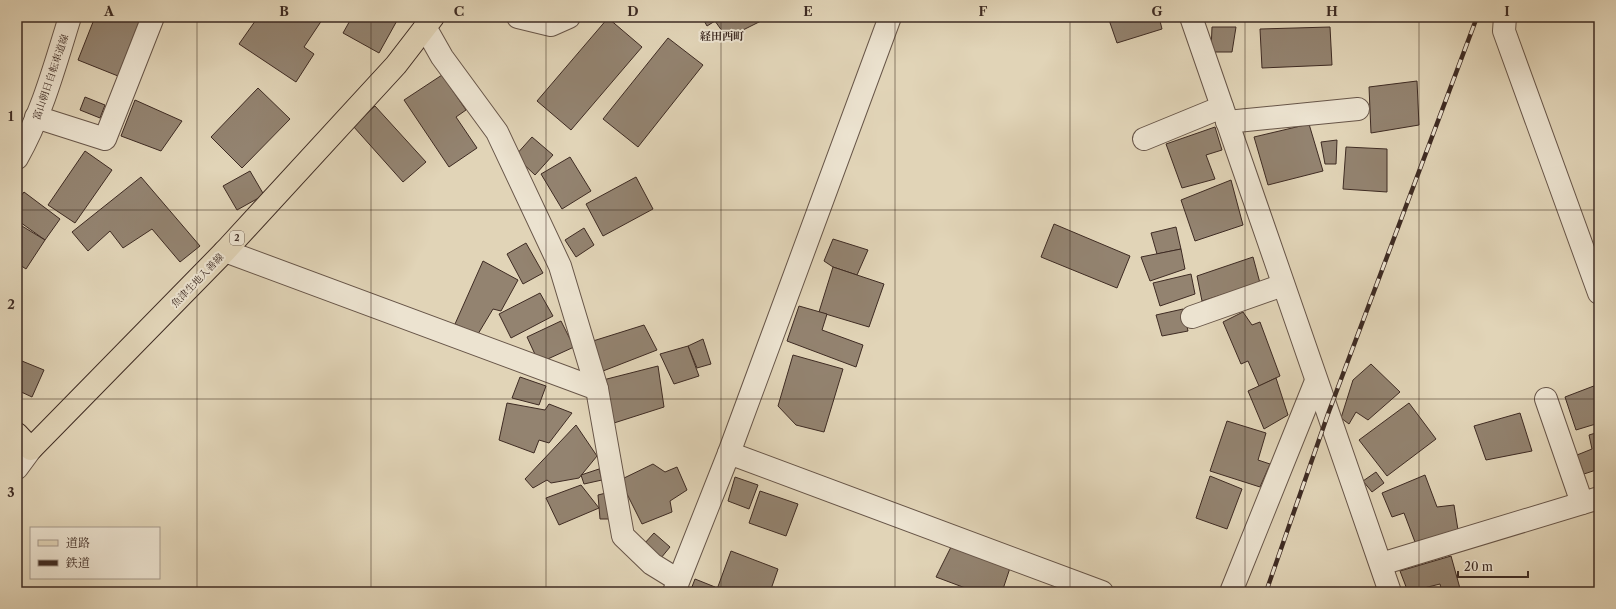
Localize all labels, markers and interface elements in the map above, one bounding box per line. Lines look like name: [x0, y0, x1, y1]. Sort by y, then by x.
text: A: [103, 3, 115, 19]
text: B: [279, 3, 289, 19]
text: C: [454, 3, 464, 19]
text: D: [627, 3, 639, 19]
text: E: [803, 3, 813, 19]
text: F: [979, 3, 988, 19]
text: G: [1151, 3, 1163, 19]
text: H: [1326, 3, 1338, 19]
text: I: [1504, 3, 1510, 19]
district label: 経田西町: [700, 29, 744, 43]
street label: 富山朝日自転車道線: [30, 32, 71, 122]
text: 1: [8, 108, 14, 124]
road number: 2: [230, 231, 244, 245]
street label: 魚津生地入善線: [168, 251, 226, 310]
text: 2: [7, 296, 15, 312]
text: 3: [7, 484, 15, 500]
legend: [30, 527, 160, 579]
text: 道路: [66, 535, 90, 550]
scale bar: [1458, 553, 1528, 579]
text: 鉄道: [65, 555, 90, 570]
text: 20 m: [1464, 559, 1493, 574]

